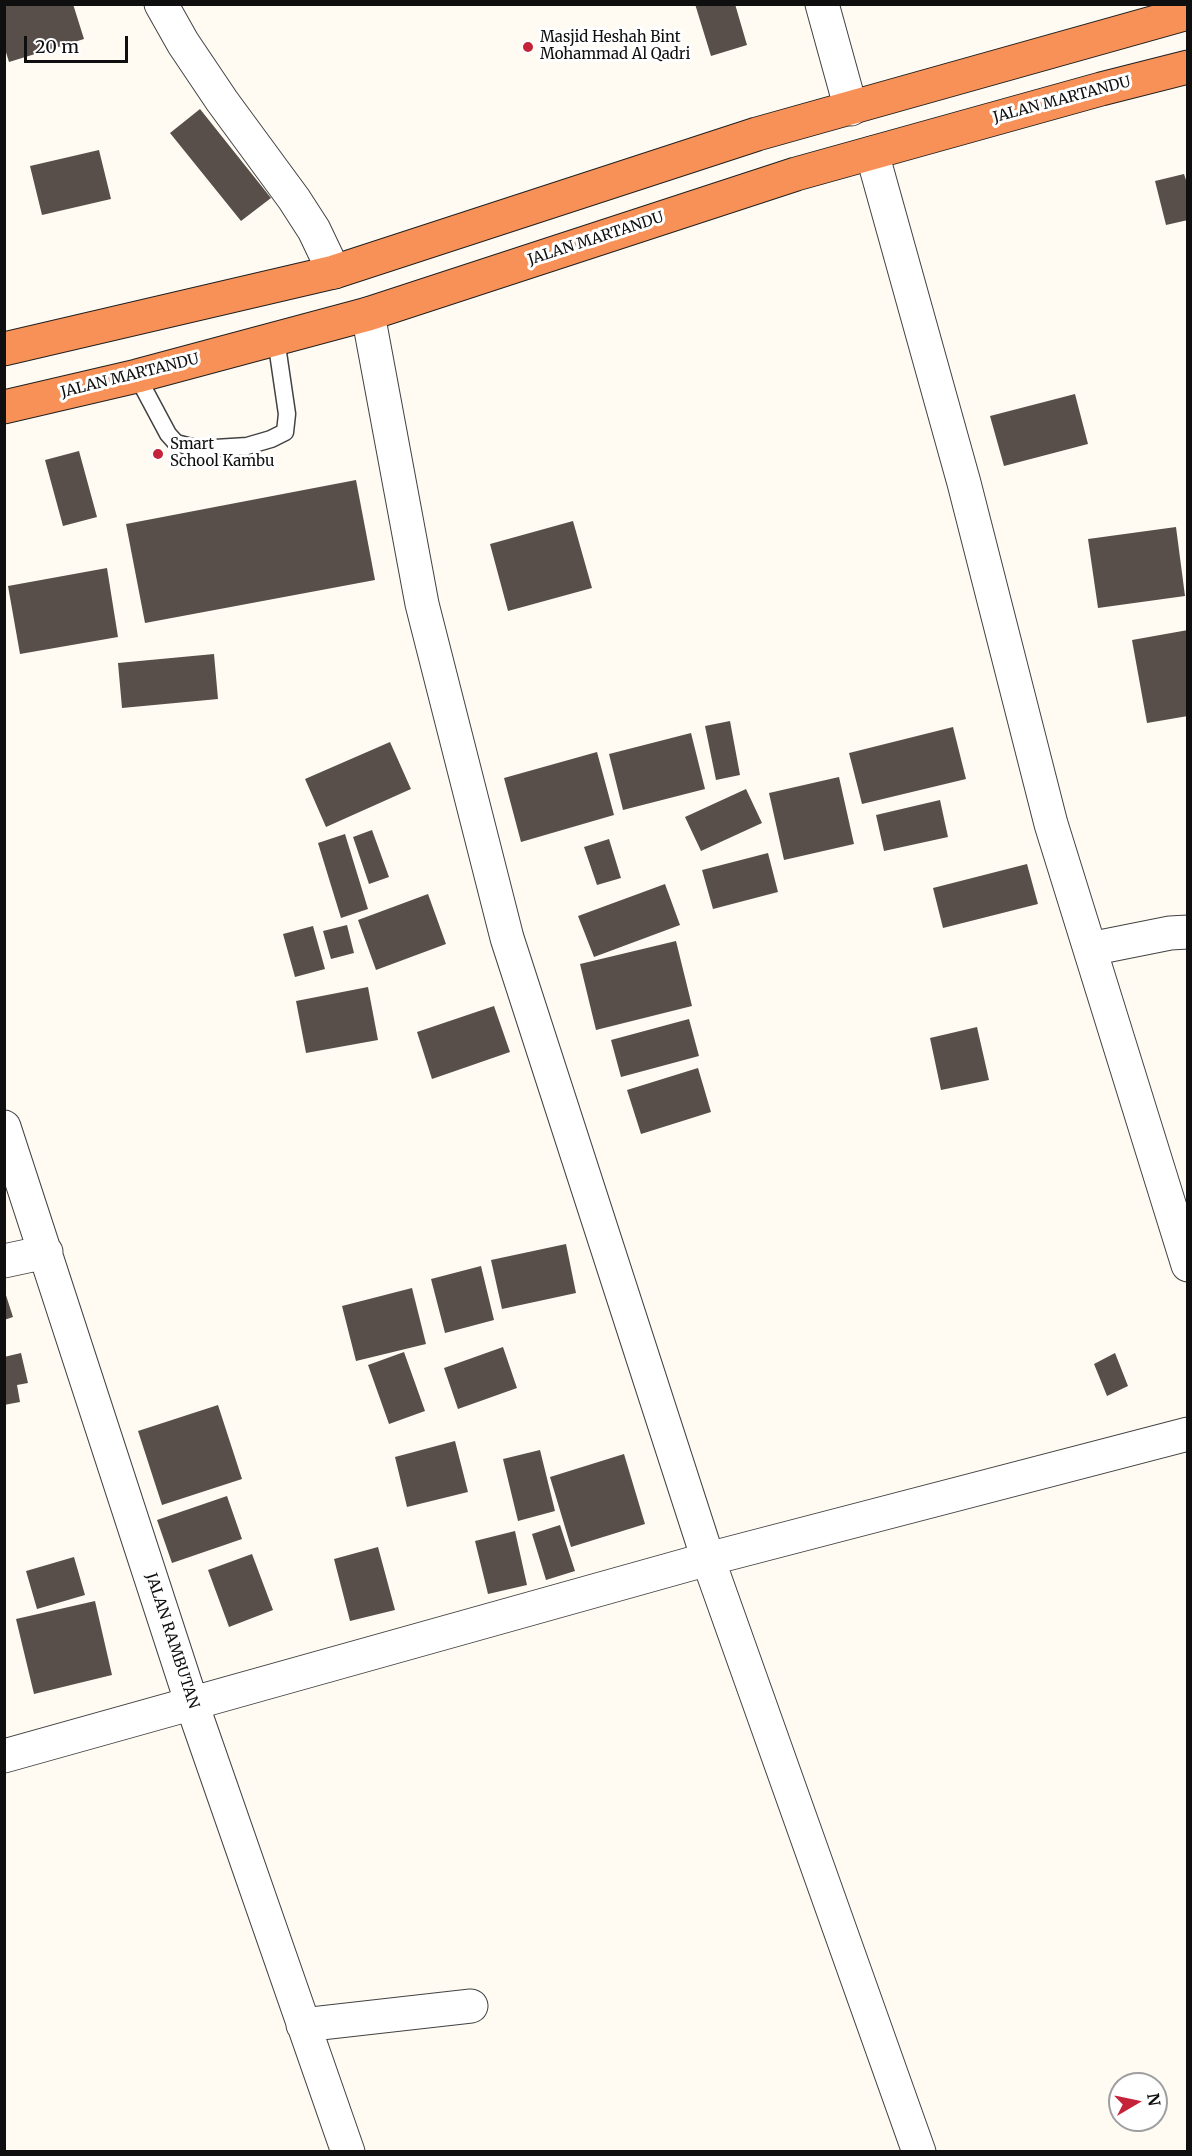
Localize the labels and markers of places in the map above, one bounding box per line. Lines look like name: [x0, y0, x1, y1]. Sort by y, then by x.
place label: Masjid Heshah Bint Mohammad Al Qadri: [540, 29, 690, 64]
marker: Masjid Heshah Bint Mohammad Al Qadri: [521, 40, 535, 54]
place label: Smart School Kambu: [170, 436, 274, 471]
marker: Smart School Kambu: [151, 447, 165, 461]

